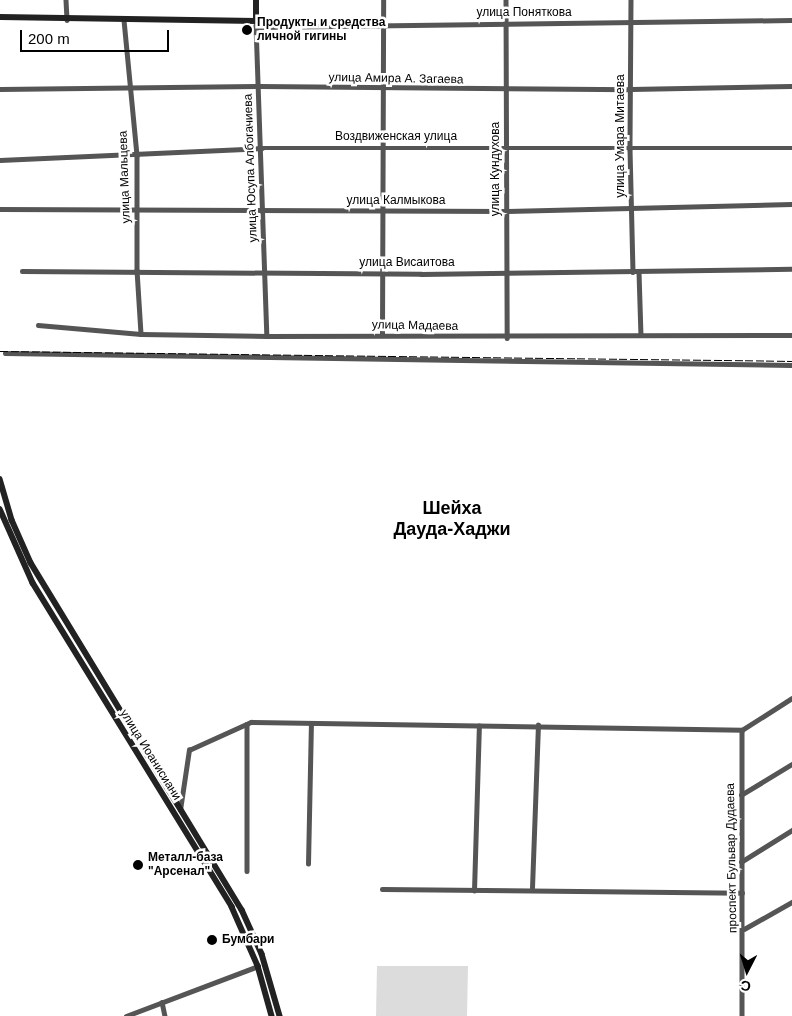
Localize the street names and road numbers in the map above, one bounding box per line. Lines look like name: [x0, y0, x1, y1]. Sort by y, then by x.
street label: улица Поняткова: [476, 6, 572, 20]
street label: улица Амира А. Загаева: [328, 71, 464, 87]
street label: улица Умара Митаева: [614, 74, 628, 198]
street label: улица Юсупа Албогачиева: [241, 94, 261, 242]
street label: улица Кундухова: [489, 122, 503, 216]
street label: улица Мальцева: [116, 130, 134, 224]
street label: Воздвиженская улица: [335, 130, 457, 144]
street label: улица Калмыкова: [347, 194, 445, 208]
street label: улица Висаитова: [359, 256, 455, 270]
street label: улица Мадаева: [372, 318, 458, 334]
street label: улица Иоанисиани: [116, 707, 184, 803]
street label: проспект Бульвар Дудаева: [723, 783, 741, 933]

